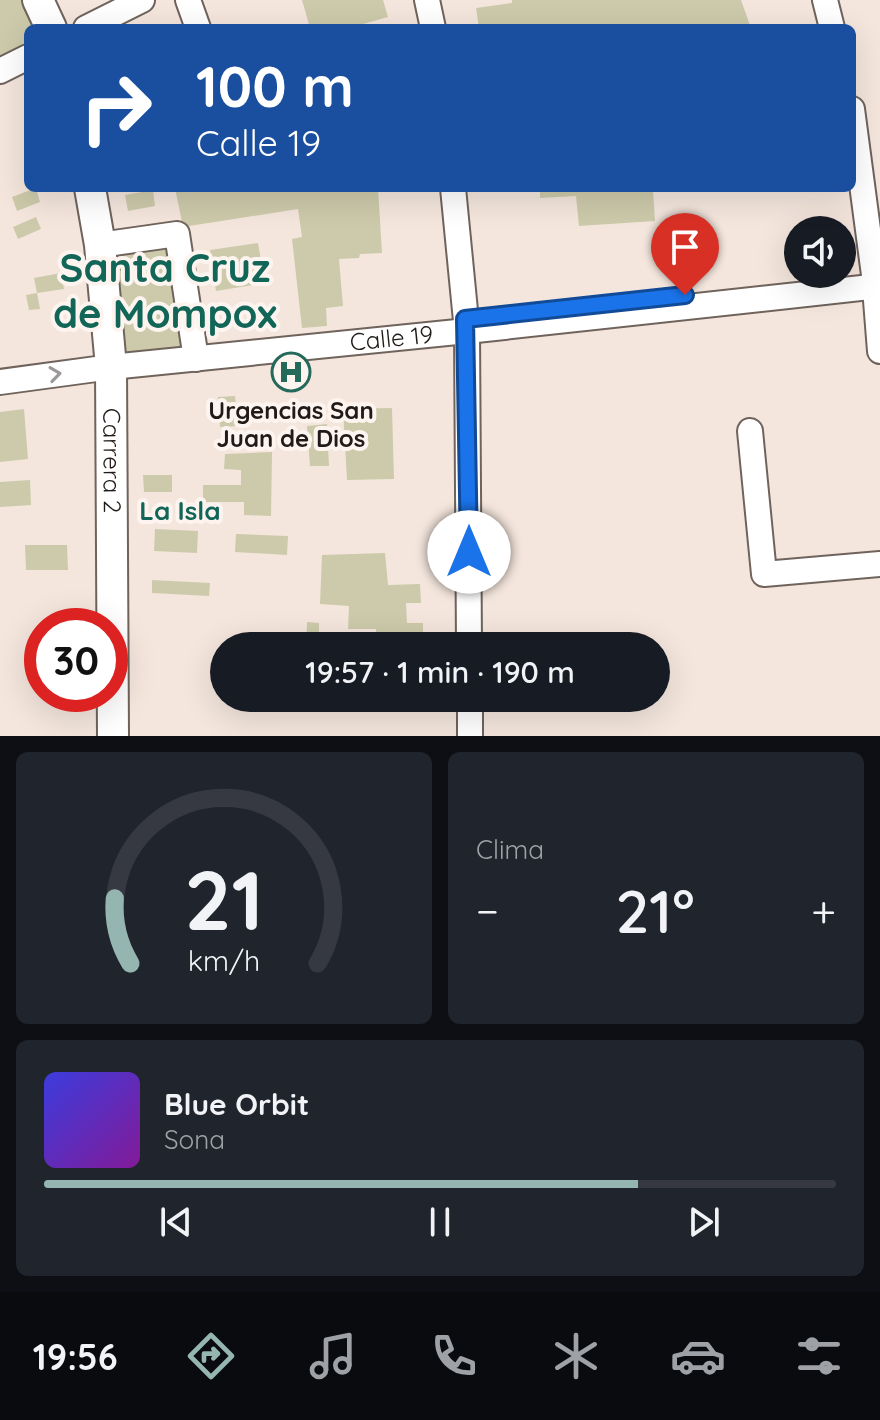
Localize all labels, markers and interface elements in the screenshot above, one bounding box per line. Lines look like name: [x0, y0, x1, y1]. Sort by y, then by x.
text: 100 m: [196, 51, 354, 121]
icon: right: [64, 56, 168, 160]
text: Calle 19: [196, 120, 321, 165]
pin: [651, 213, 719, 295]
map controls: [784, 216, 856, 288]
button: sound: [784, 216, 856, 288]
icon: arrive: [663, 225, 707, 269]
district label: Santa Cruz de Mompox: [53, 242, 277, 338]
street label: Calle 19: [348, 319, 434, 357]
hospital icon: Urgencias San Juan de Dios: [270, 351, 312, 393]
one-way arrow: [48, 366, 62, 383]
place label: Urgencias San Juan de Dios: [208, 395, 374, 453]
street label: Carrera 2: [97, 408, 128, 513]
district label: La Isla: [139, 494, 221, 527]
position arrow: [427, 510, 511, 594]
speed limit sign: 30: [24, 608, 128, 712]
text: 19:57 · 1 min · 190 m: [305, 653, 575, 691]
text: Clima: [476, 833, 544, 866]
text: 21: [184, 847, 264, 951]
text: 21°: [615, 873, 695, 948]
text: −: [476, 883, 499, 938]
text: +: [811, 883, 836, 938]
text: km/h: [188, 942, 260, 978]
text: Blue Orbit: [164, 1085, 309, 1123]
text: Sona: [164, 1123, 225, 1156]
icon: previous: [154, 1200, 198, 1244]
icon: pause: [418, 1200, 462, 1244]
icon: next: [682, 1200, 726, 1244]
icon: directions: [183, 1328, 239, 1384]
icon: music: [305, 1328, 361, 1384]
icon: phone: [426, 1328, 482, 1384]
icon: climate: [548, 1328, 604, 1384]
icon: car: [670, 1328, 726, 1384]
icon: filters: [791, 1328, 847, 1384]
text: 19:56: [33, 1334, 118, 1379]

